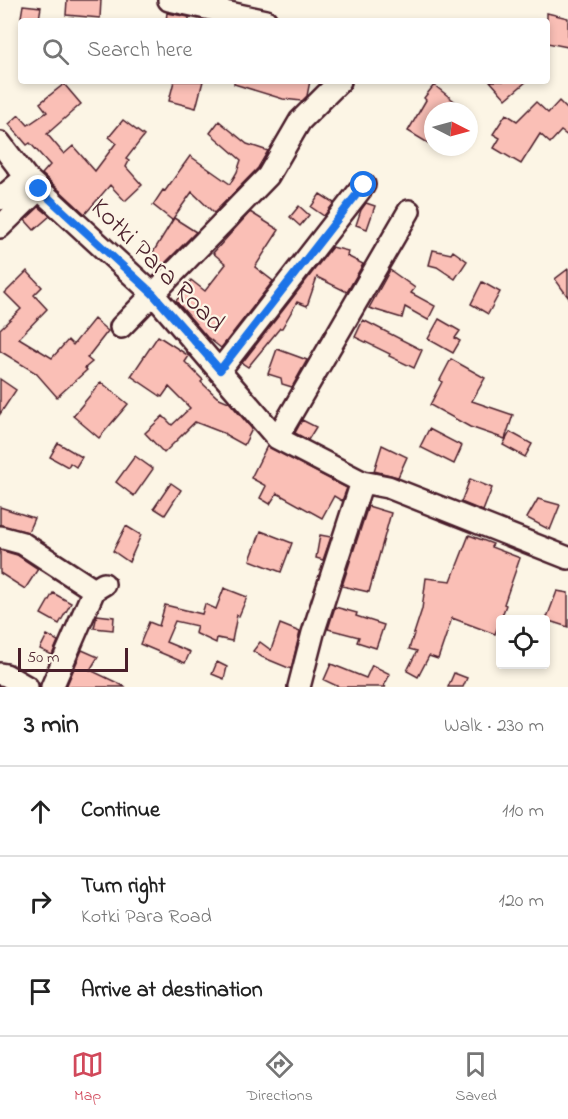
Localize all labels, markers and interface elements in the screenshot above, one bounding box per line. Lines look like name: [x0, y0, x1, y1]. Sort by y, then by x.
search box: [18, 18, 550, 84]
icon: search: [39, 35, 72, 68]
text: Search here: [87, 35, 192, 67]
north arrow: [424, 102, 478, 156]
route start: [350, 171, 376, 197]
route end: [25, 175, 51, 201]
street label: Kotki Para Road: [81, 190, 233, 342]
map controls: [496, 615, 550, 669]
button: locate: [496, 615, 550, 669]
scale bar: [18, 645, 128, 672]
text: 50 m: [27, 646, 59, 670]
text: 3 min: [24, 707, 79, 745]
text: Walk · 230 m: [444, 712, 544, 741]
icon: ahead: [24, 795, 57, 828]
text: Continue: [81, 795, 160, 827]
text: 110 m: [502, 797, 544, 826]
text: Turn right: [81, 871, 166, 903]
icon: right: [24, 885, 57, 918]
text: 120 m: [499, 887, 544, 916]
text: Kotki Para Road: [81, 903, 212, 932]
icon: arrive: [24, 975, 57, 1008]
text: Arrive at destination: [81, 975, 263, 1007]
tab: Map: [71, 1048, 104, 1108]
tab: Directions: [246, 1048, 313, 1108]
tab: Saved: [455, 1048, 497, 1108]

